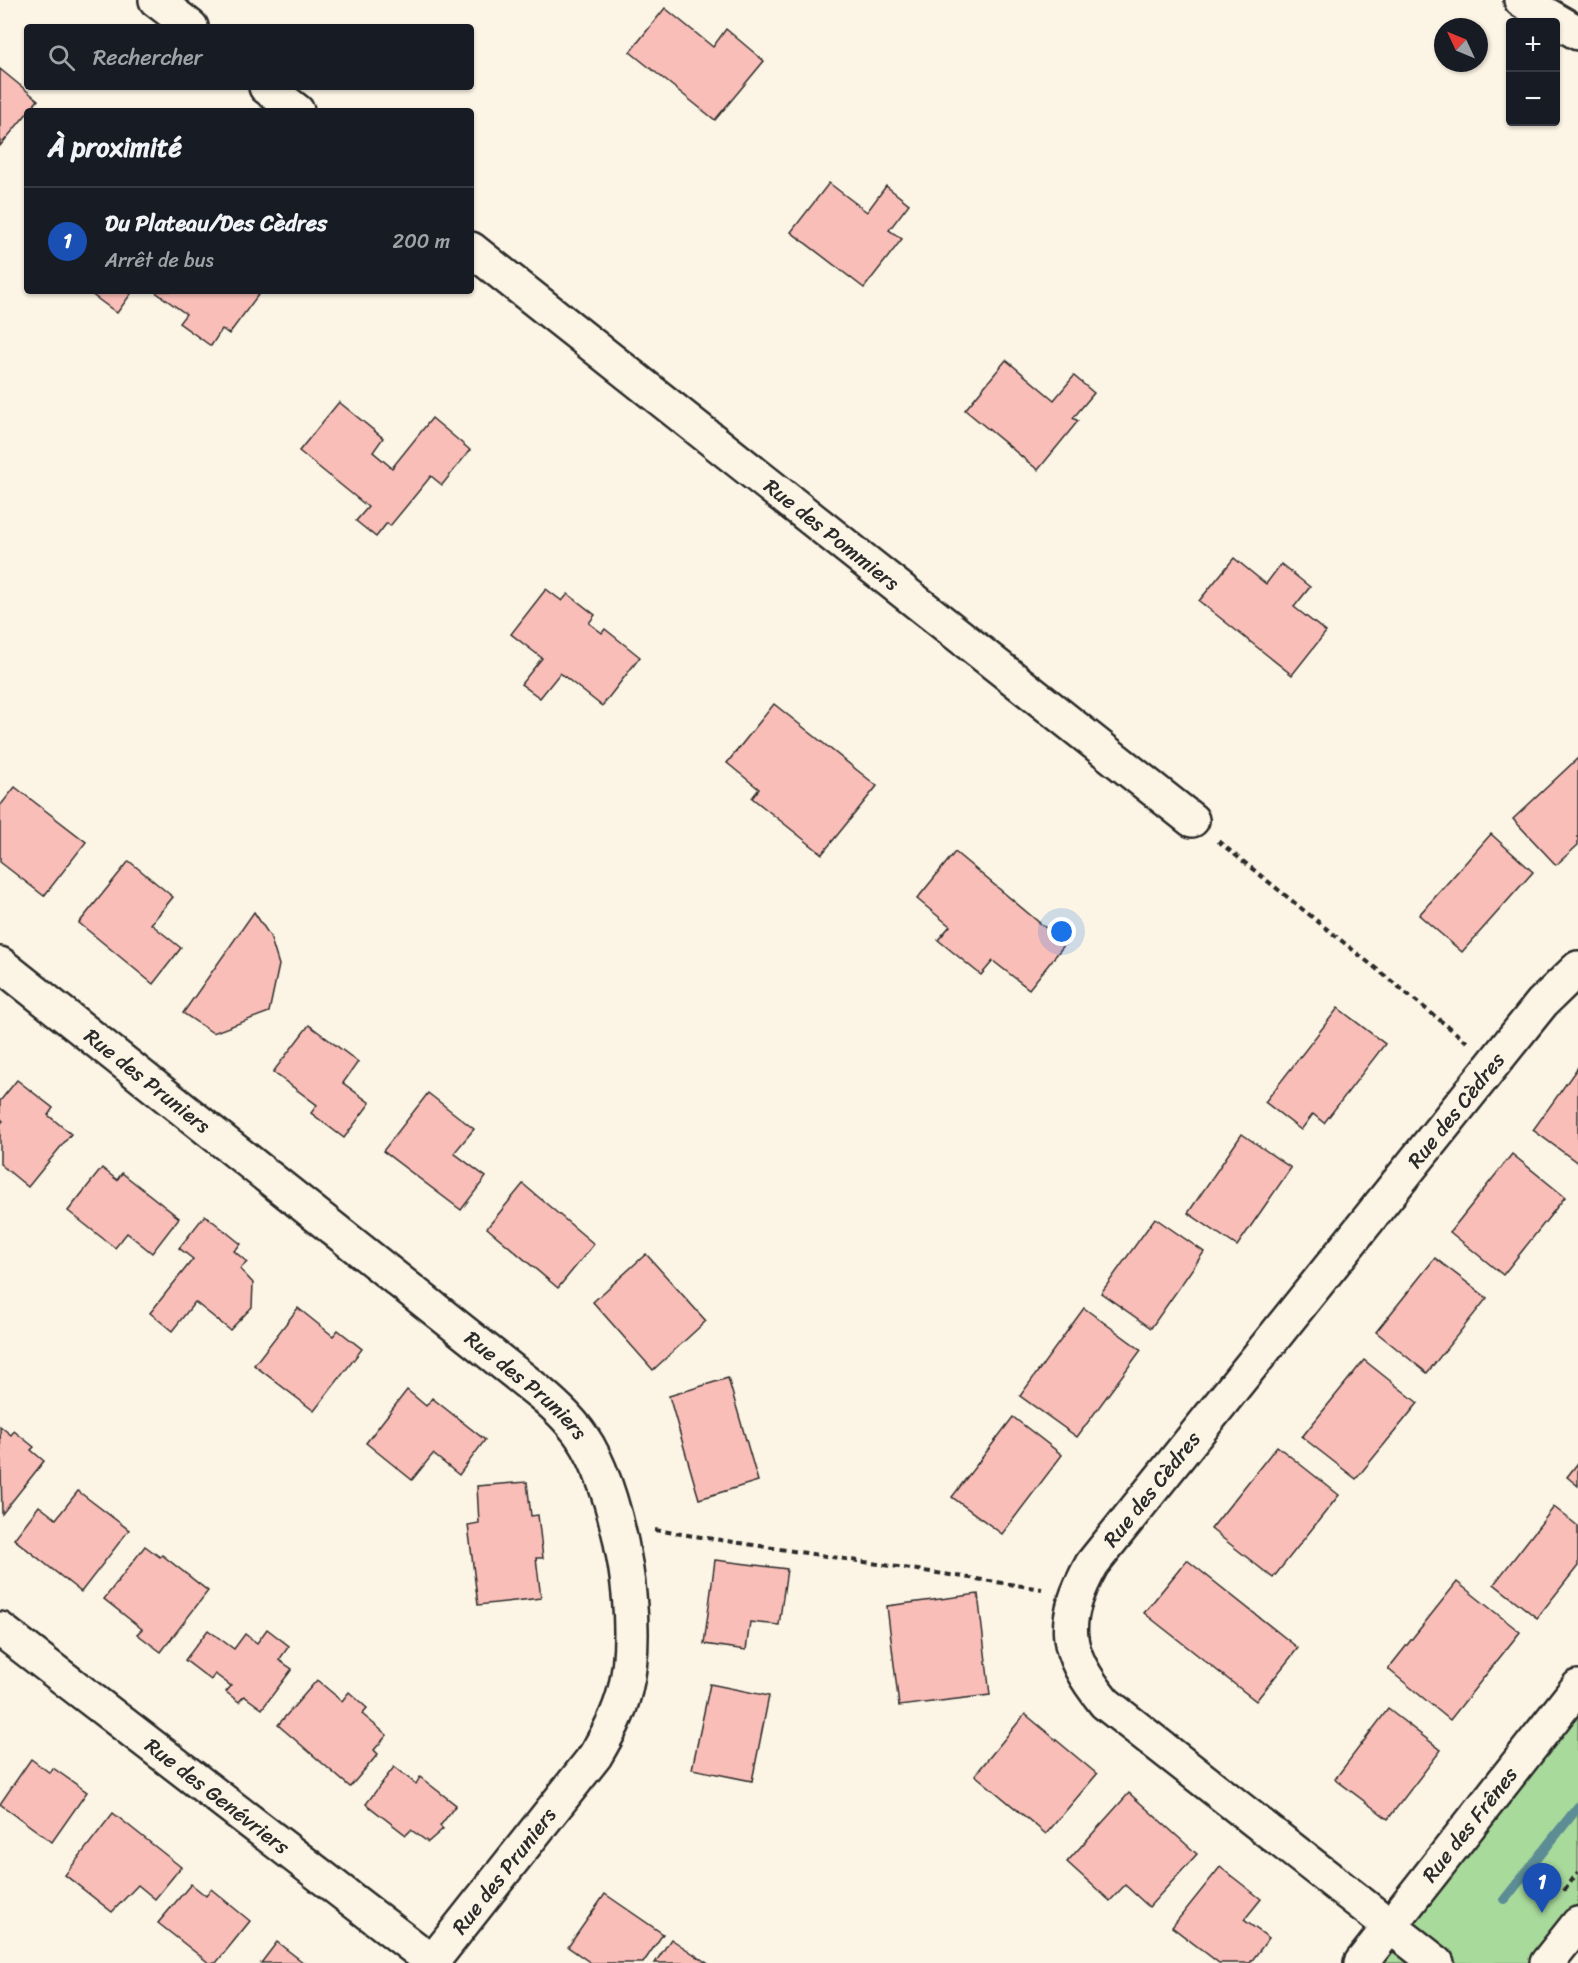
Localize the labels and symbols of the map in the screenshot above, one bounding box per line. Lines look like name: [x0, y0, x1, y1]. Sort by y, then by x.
north arrow: [1434, 18, 1488, 72]
street label: Rue des Pommiers: [755, 468, 909, 601]
your location: [1047, 917, 1076, 946]
street label: Rue des Pruniers: [75, 1018, 220, 1144]
street label: Rue des Cèdres: [1397, 1043, 1515, 1177]
street label: Rue des Pruniers: [456, 1320, 598, 1448]
street label: Rue des Cèdres: [1093, 1422, 1211, 1556]
street label: Rue des Genévriers: [136, 1728, 298, 1865]
street label: Rue des Frênes: [1412, 1758, 1528, 1891]
street label: Rue des Pruniers: [442, 1798, 567, 1943]
pin: 1: [1522, 1864, 1562, 1913]

